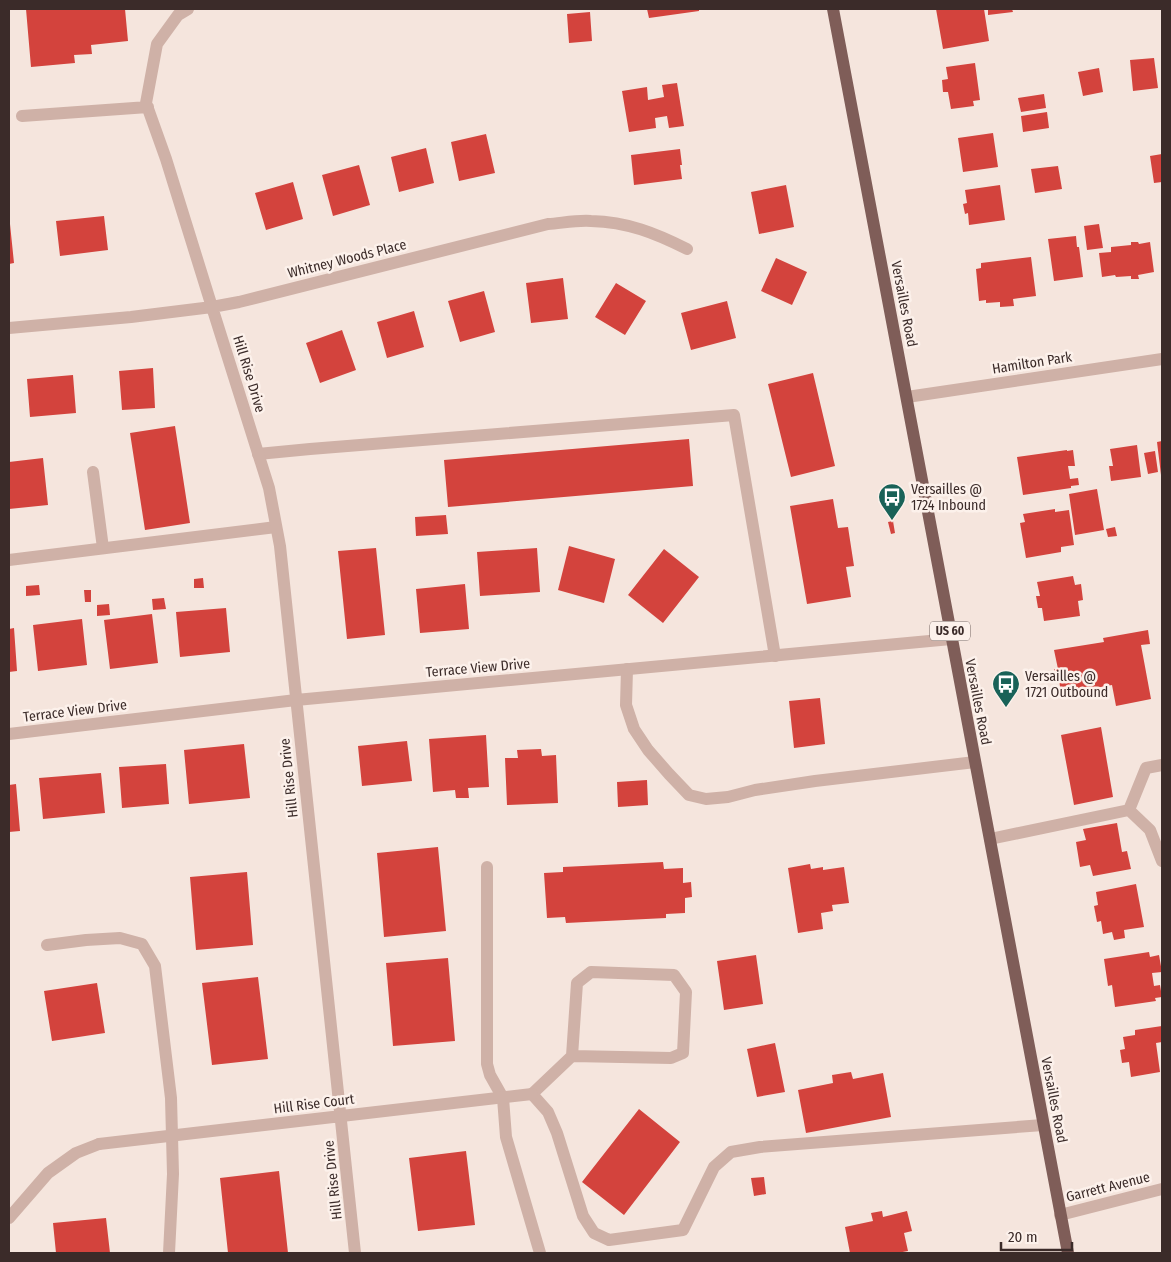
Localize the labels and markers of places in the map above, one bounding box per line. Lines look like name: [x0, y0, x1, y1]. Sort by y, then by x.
place label: Versailles @ 1724 Inbound: [911, 481, 986, 514]
bus stop icon: Versailles @ 1724 Inbound: [877, 482, 907, 521]
place label: Versailles @ 1721 Outbound: [1025, 668, 1108, 701]
bus stop icon: Versailles @ 1721 Outbound: [991, 669, 1021, 708]

